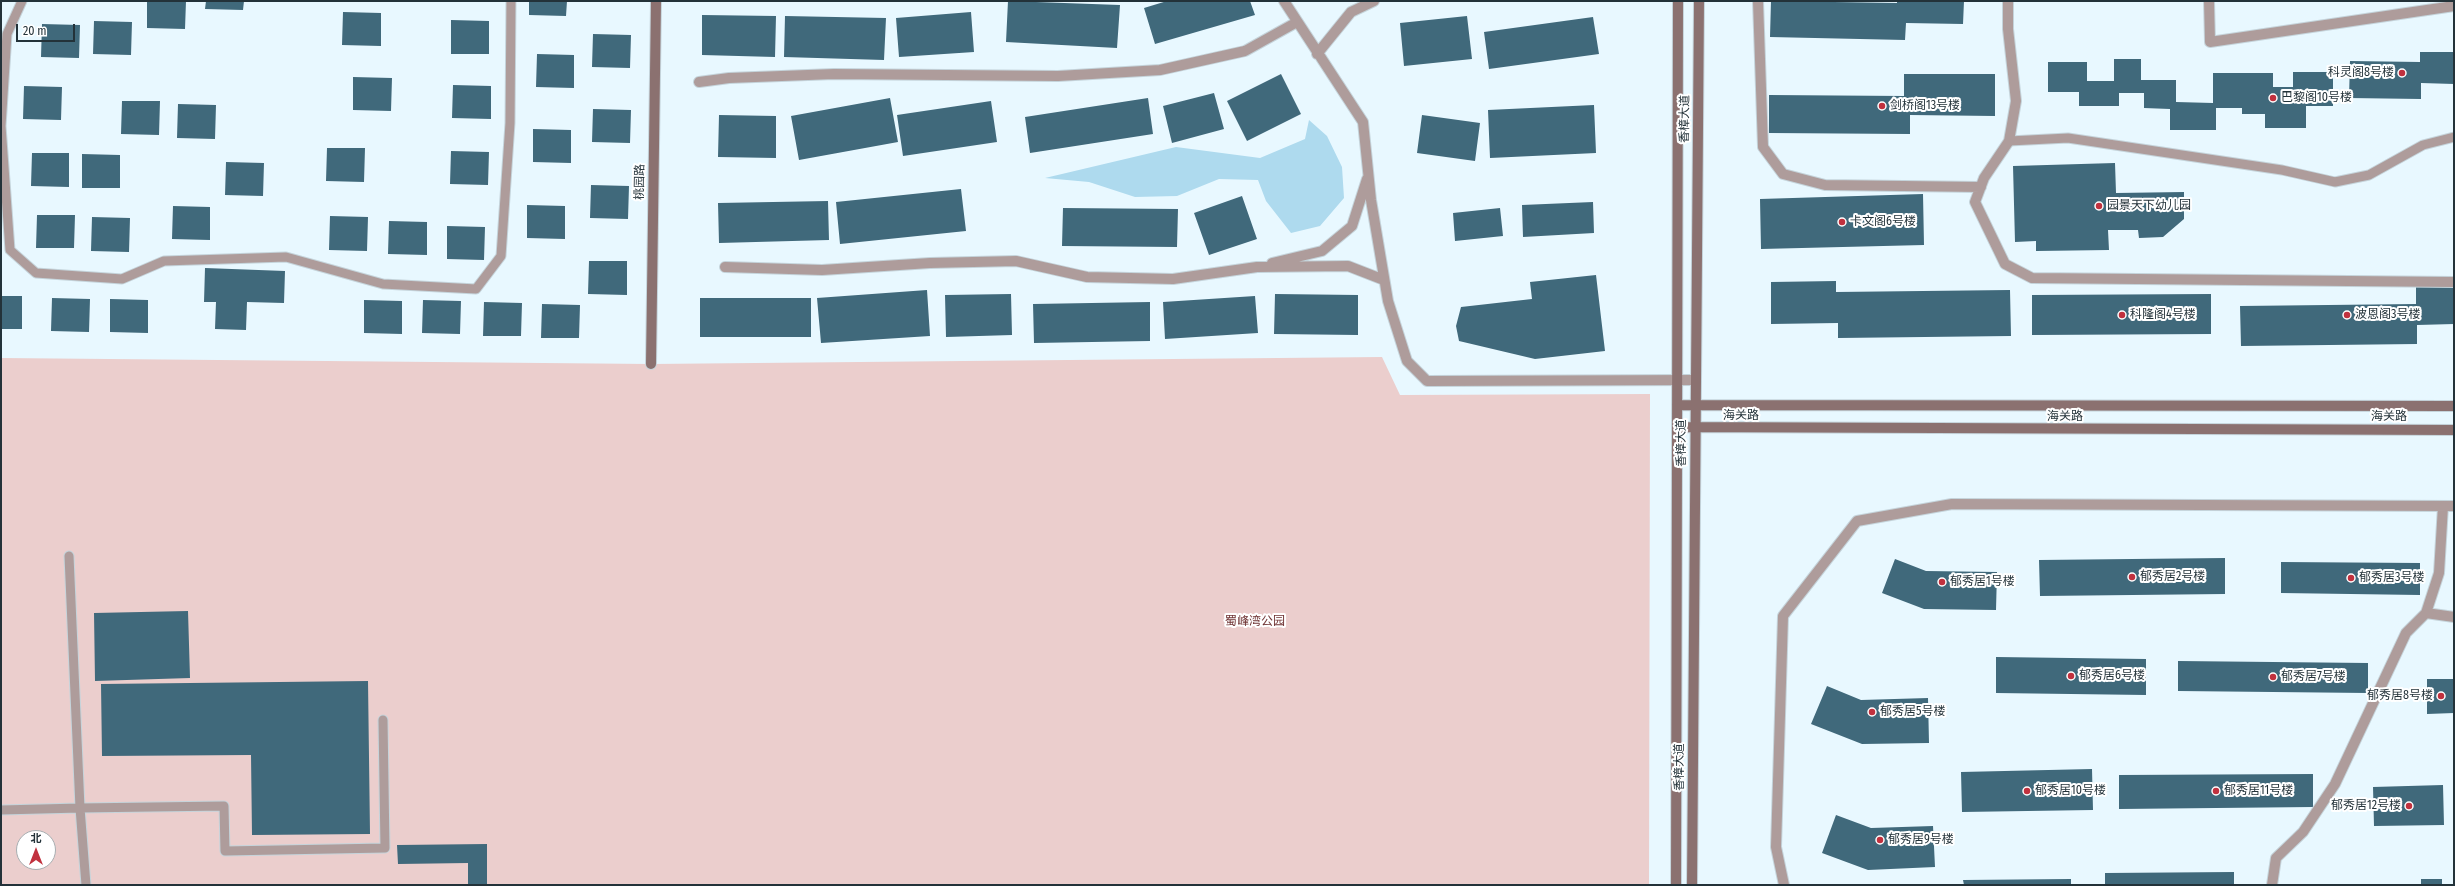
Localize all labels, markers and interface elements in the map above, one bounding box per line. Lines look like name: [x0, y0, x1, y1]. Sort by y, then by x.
scale bar: [18, 16, 77, 42]
text: 20 m: [23, 24, 47, 38]
place label: 科灵阁8号楼: [2328, 66, 2394, 80]
marker: 科灵阁8号楼: [2397, 68, 2407, 78]
place label: 巴黎阁10号楼: [2281, 91, 2352, 105]
marker: 巴黎阁10号楼: [2268, 93, 2278, 103]
street label: 香樟大道: [1677, 95, 1693, 143]
place label: 剑桥阁13号楼: [1890, 99, 1960, 113]
marker: 剑桥阁13号楼: [1877, 101, 1887, 111]
street label: 桃园路: [632, 164, 648, 200]
place label: 园景天下幼儿园: [2107, 199, 2191, 213]
marker: 园景天下幼儿园: [2094, 201, 2104, 211]
place label: 卡文阁6号楼: [1850, 215, 1916, 229]
marker: 卡文阁6号楼: [1837, 217, 1847, 227]
place label: 科隆阁4号楼: [2130, 308, 2196, 322]
place label: 波恩阁3号楼: [2355, 308, 2420, 322]
marker: 科隆阁4号楼: [2117, 310, 2127, 320]
marker: 波恩阁3号楼: [2342, 310, 2352, 320]
street label: 海关路: [1723, 409, 1759, 423]
street label: 海关路: [2047, 410, 2083, 424]
street label: 海关路: [2371, 410, 2407, 424]
street label: 香樟大道: [1675, 419, 1689, 467]
place label: 郁秀居2号楼: [2140, 570, 2205, 584]
place label: 郁秀居3号楼: [2359, 571, 2424, 585]
marker: 郁秀居2号楼: [2127, 572, 2137, 582]
marker: 郁秀居3号楼: [2346, 573, 2356, 583]
place label: 郁秀居1号楼: [1950, 575, 2015, 589]
marker: 郁秀居1号楼: [1937, 577, 1947, 587]
park label: 蜀峰湾公园: [1225, 615, 1285, 629]
place label: 郁秀居6号楼: [2079, 669, 2145, 683]
place label: 郁秀居7号楼: [2281, 670, 2346, 684]
marker: 郁秀居6号楼: [2066, 671, 2076, 681]
marker: 郁秀居7号楼: [2268, 672, 2278, 682]
place label: 郁秀居8号楼: [2367, 689, 2433, 703]
marker: 郁秀居8号楼: [2436, 691, 2446, 701]
place label: 郁秀居5号楼: [1880, 705, 1946, 719]
marker: 郁秀居5号楼: [1867, 707, 1877, 717]
street label: 香樟大道: [1673, 743, 1687, 791]
place label: 郁秀居10号楼: [2035, 784, 2106, 798]
place label: 郁秀居11号楼: [2224, 784, 2293, 798]
marker: 郁秀居10号楼: [2022, 786, 2032, 796]
marker: 郁秀居11号楼: [2211, 786, 2221, 796]
place label: 郁秀居12号楼: [2331, 799, 2401, 813]
marker: 郁秀居12号楼: [2404, 801, 2414, 811]
north arrow: [16, 830, 56, 870]
text: 北: [31, 832, 42, 845]
place label: 郁秀居9号楼: [1888, 833, 1954, 847]
marker: 郁秀居9号楼: [1875, 835, 1885, 845]

